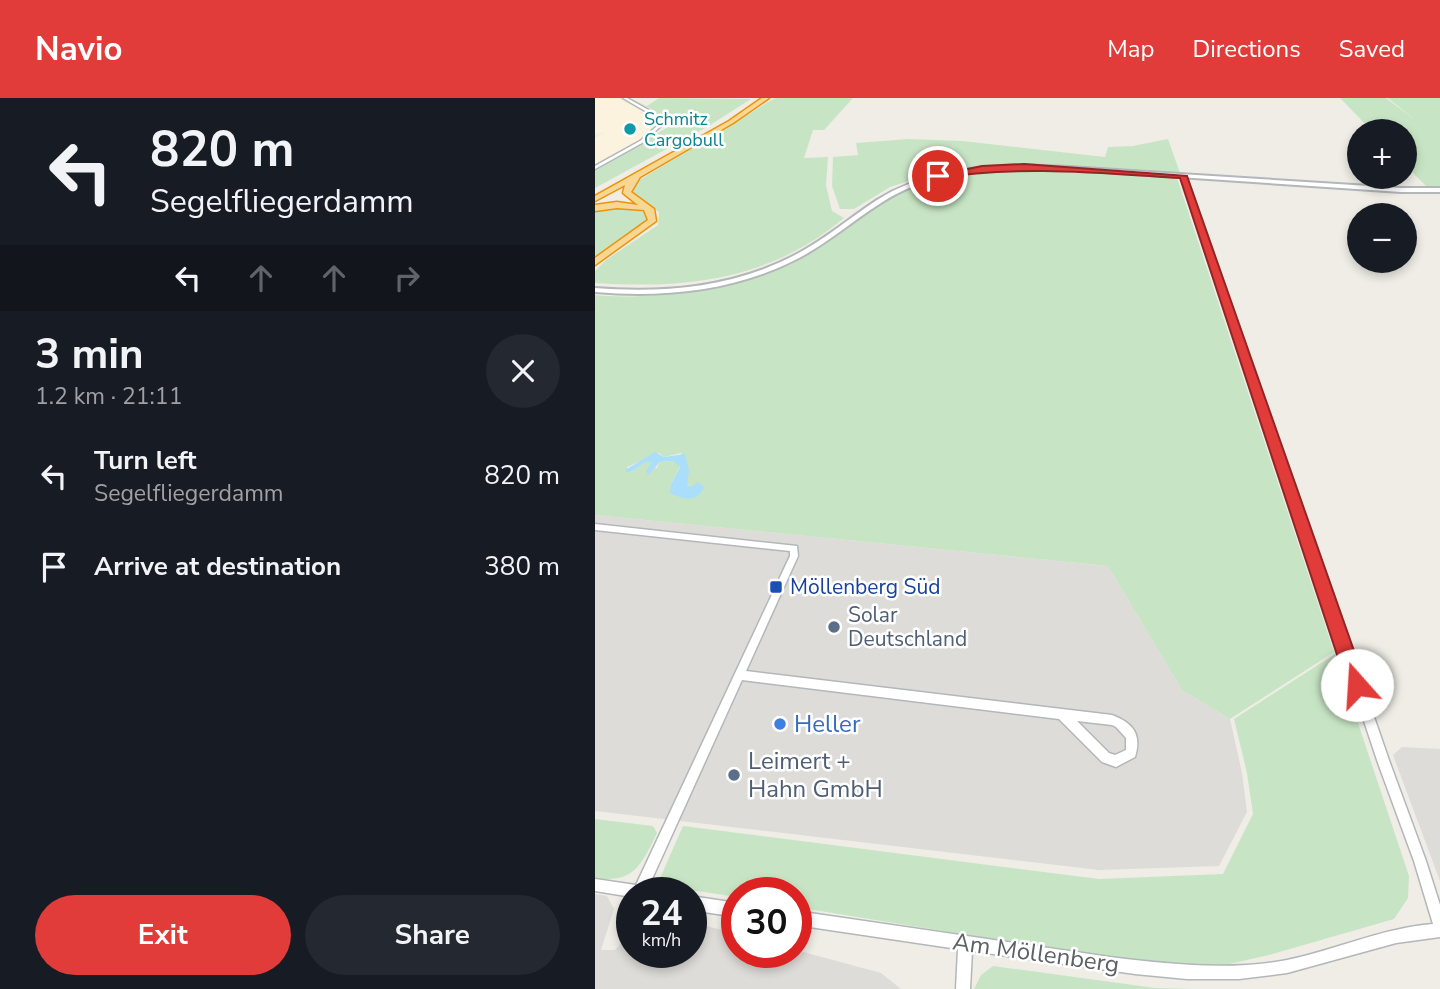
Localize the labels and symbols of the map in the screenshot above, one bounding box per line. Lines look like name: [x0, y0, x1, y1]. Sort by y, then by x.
place label: Schmitz Cargobull: [644, 107, 724, 152]
marker: Schmitz Cargobull: [622, 121, 638, 137]
pin: [908, 146, 968, 206]
place label: Möllenberg Süd: [790, 573, 941, 601]
marker: Möllenberg Süd: [768, 579, 784, 595]
place label: Solar Deutschland: [848, 601, 967, 653]
marker: Solar Deutschland: [826, 619, 842, 635]
position arrow: [1320, 648, 1394, 722]
place label: Heller: [794, 708, 861, 740]
marker: Heller: [772, 716, 788, 732]
place label: Leimert + Hahn GmbH: [748, 745, 883, 805]
marker: Leimert + Hahn GmbH: [726, 767, 742, 783]
speed limit sign: 30: [721, 877, 812, 968]
street label: Am Möllenberg: [951, 925, 1121, 981]

